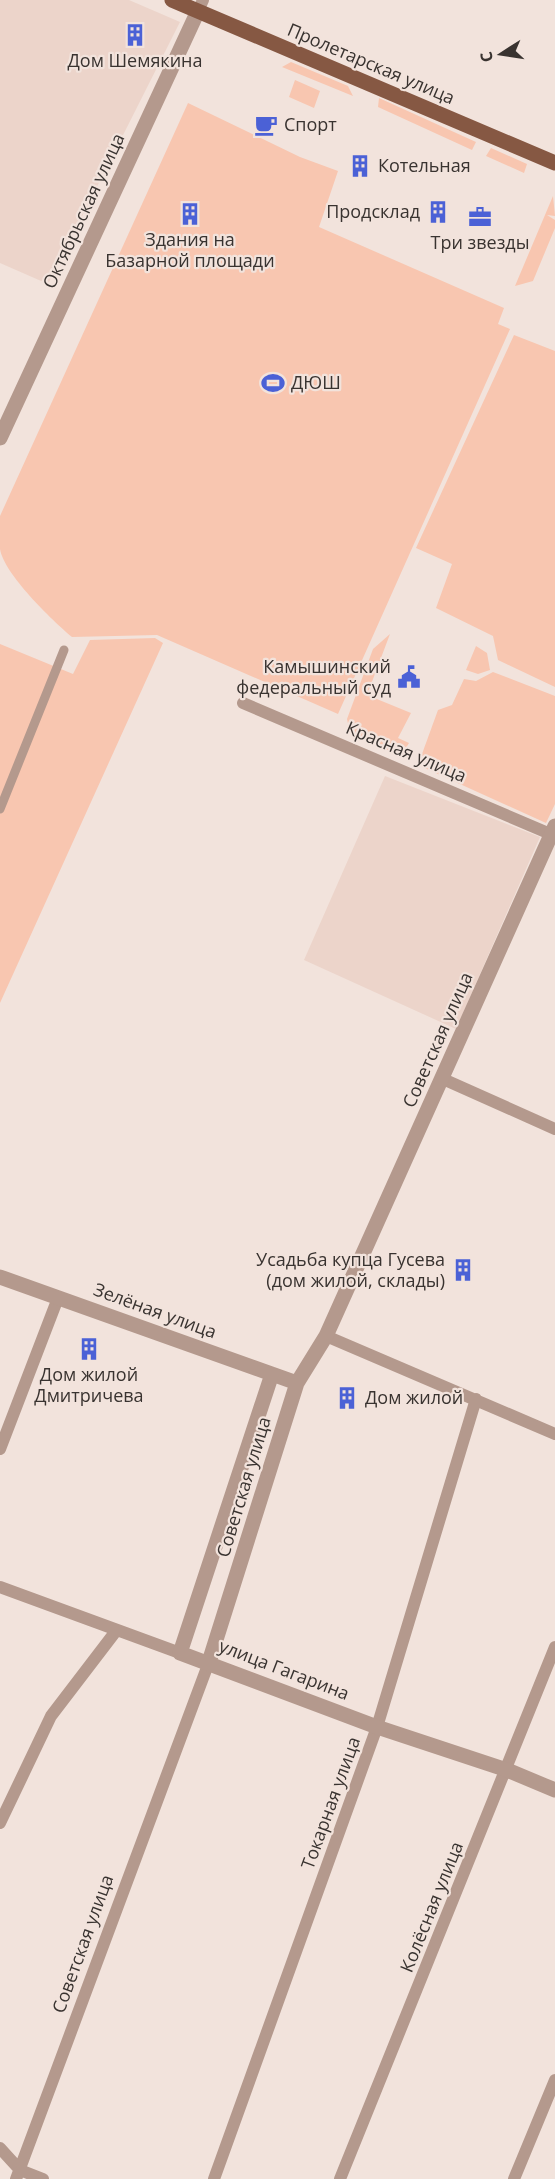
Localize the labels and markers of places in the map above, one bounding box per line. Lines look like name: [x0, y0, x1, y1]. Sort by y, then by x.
building icon: Дом Шемякина: [122, 22, 148, 48]
place label: Дом Шемякина: [68, 48, 203, 72]
cafe icon: Спорт: [253, 112, 279, 138]
place label: Спорт: [284, 112, 337, 136]
building icon: Котельная: [347, 153, 373, 179]
place label: Котельная: [378, 153, 471, 177]
place label: Продсклад: [326, 199, 420, 223]
building icon: Продсклад: [425, 199, 451, 225]
building icon: Здания на Базарной площади: [177, 201, 203, 227]
office icon: Три звезды: [467, 204, 493, 230]
place label: Здания на Базарной площади: [105, 227, 275, 272]
place label: Три звезды: [430, 230, 530, 254]
sports icon: ДЮШ: [260, 370, 286, 396]
place label: ДЮШ: [291, 370, 341, 394]
place label: Камышинский федеральный суд: [236, 654, 391, 699]
public building icon: Камышинский федеральный суд: [396, 664, 422, 690]
place label: Усадьба купца Гусева (дом жилой, склады): [256, 1247, 445, 1292]
building icon: Усадьба купца Гусева (дом жилой, склады): [450, 1257, 476, 1283]
building icon: Дом жилой Дмитричева: [76, 1336, 102, 1362]
place label: Дом жилой Дмитричева: [34, 1362, 144, 1407]
building icon: Дом жилой: [334, 1385, 360, 1411]
place label: Дом жилой: [365, 1385, 463, 1409]

